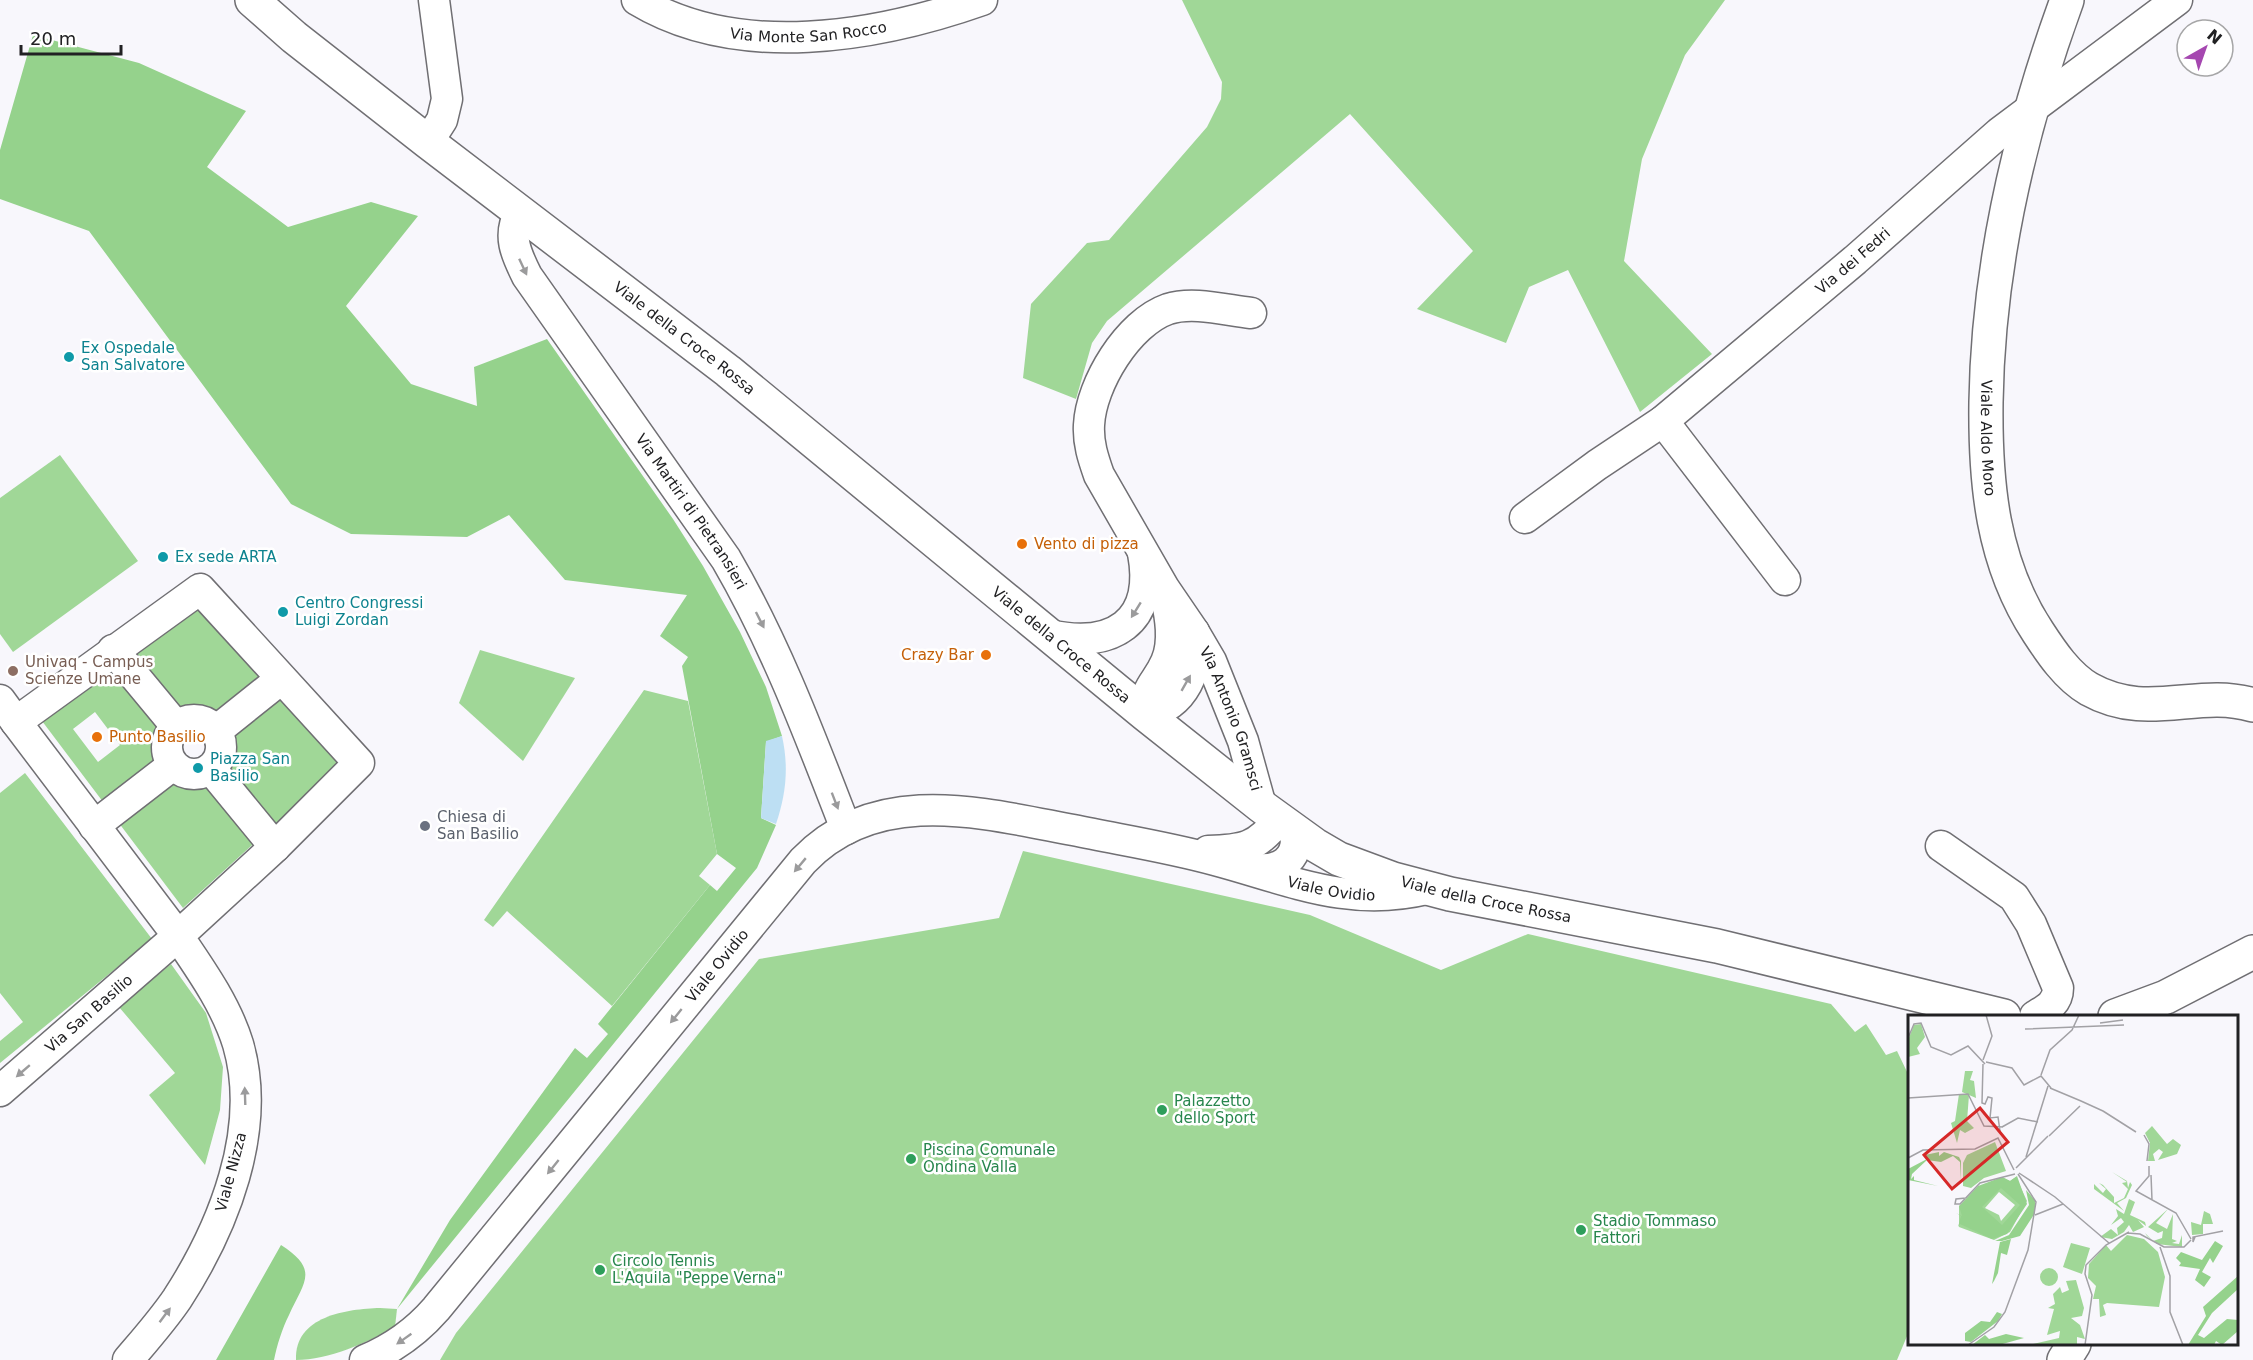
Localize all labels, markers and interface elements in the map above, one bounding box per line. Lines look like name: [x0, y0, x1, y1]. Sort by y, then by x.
scale bar: [21, 18, 122, 56]
street label: Via Monte San Rocco: [729, 18, 888, 46]
north arrow: [2175, 18, 2235, 78]
text: N: [2203, 25, 2226, 48]
text: 20 m: [30, 28, 76, 49]
street label: Via dei Fedri: [1812, 224, 1894, 298]
one-way arrow: [518, 259, 527, 276]
street label: Viale della Croce Rossa: [610, 278, 759, 399]
place label: Ex Ospedale San Salvatore: [81, 339, 185, 374]
marker: Ex Ospedale San Salvatore: [62, 350, 76, 364]
street label: Viale Aldo Moro: [1977, 379, 1999, 497]
street label: Via Martiri di Pietransieri: [632, 430, 750, 593]
place label: Vento di pizza: [1034, 535, 1139, 553]
marker: Vento di pizza: [1015, 537, 1029, 551]
place label: Ex sede ARTA: [175, 548, 277, 566]
marker: Ex sede ARTA: [156, 550, 170, 564]
street label: Viale della Croce Rossa: [988, 583, 1134, 707]
place label: Centro Congressi Luigi Zordan: [295, 594, 423, 629]
one-way arrow: [1131, 601, 1142, 618]
marker: Centro Congressi Luigi Zordan: [276, 605, 290, 619]
one-way arrow: [756, 612, 765, 629]
street label: Via Antonio Gramsci: [1196, 643, 1265, 793]
place label: Crazy Bar: [901, 646, 975, 664]
marker: Crazy Bar: [979, 648, 993, 662]
place label: Univaq - Campus Scienze Umane: [25, 653, 153, 688]
marker: Univaq - Campus Scienze Umane: [6, 664, 20, 678]
one-way arrow: [1181, 674, 1191, 691]
place label: Punto Basilio: [109, 728, 206, 746]
marker: Punto Basilio: [90, 730, 104, 744]
place label: Piazza San Basilio: [210, 750, 290, 785]
marker: Piazza San Basilio: [191, 761, 205, 775]
one-way arrow: [830, 792, 840, 810]
place label: Chiesa di San Basilio: [437, 808, 519, 843]
marker: Chiesa di San Basilio: [418, 819, 432, 833]
one-way arrow: [794, 857, 807, 872]
street label: Viale Ovidio: [1285, 872, 1376, 904]
street label: Viale della Croce Rossa: [1399, 872, 1573, 926]
street label: Viale Ovidio: [682, 925, 752, 1006]
street label: Via San Basilio: [42, 971, 136, 1056]
one-way arrow: [670, 1008, 683, 1024]
inset map: [1908, 1015, 2238, 1345]
one-way arrow: [16, 1064, 31, 1077]
one-way arrow: [240, 1086, 249, 1105]
place label: Palazzetto dello Sport: [1174, 1092, 1255, 1127]
marker: Palazzetto dello Sport: [1155, 1103, 1169, 1117]
street label: Viale Nizza: [212, 1130, 250, 1214]
place label: Piscina Comunale Ondina Valla: [923, 1141, 1055, 1176]
marker: Piscina Comunale Ondina Valla: [904, 1152, 918, 1166]
one-way arrow: [547, 1159, 560, 1174]
place label: Stadio Tommaso Fattori: [1593, 1212, 1716, 1247]
marker: Stadio Tommaso Fattori: [1574, 1223, 1588, 1237]
place label: Circolo Tennis L'Aquila "Peppe Verna": [612, 1252, 783, 1287]
marker: Circolo Tennis L'Aquila "Peppe Verna": [593, 1263, 607, 1277]
one-way arrow: [159, 1307, 171, 1322]
one-way arrow: [396, 1333, 412, 1345]

